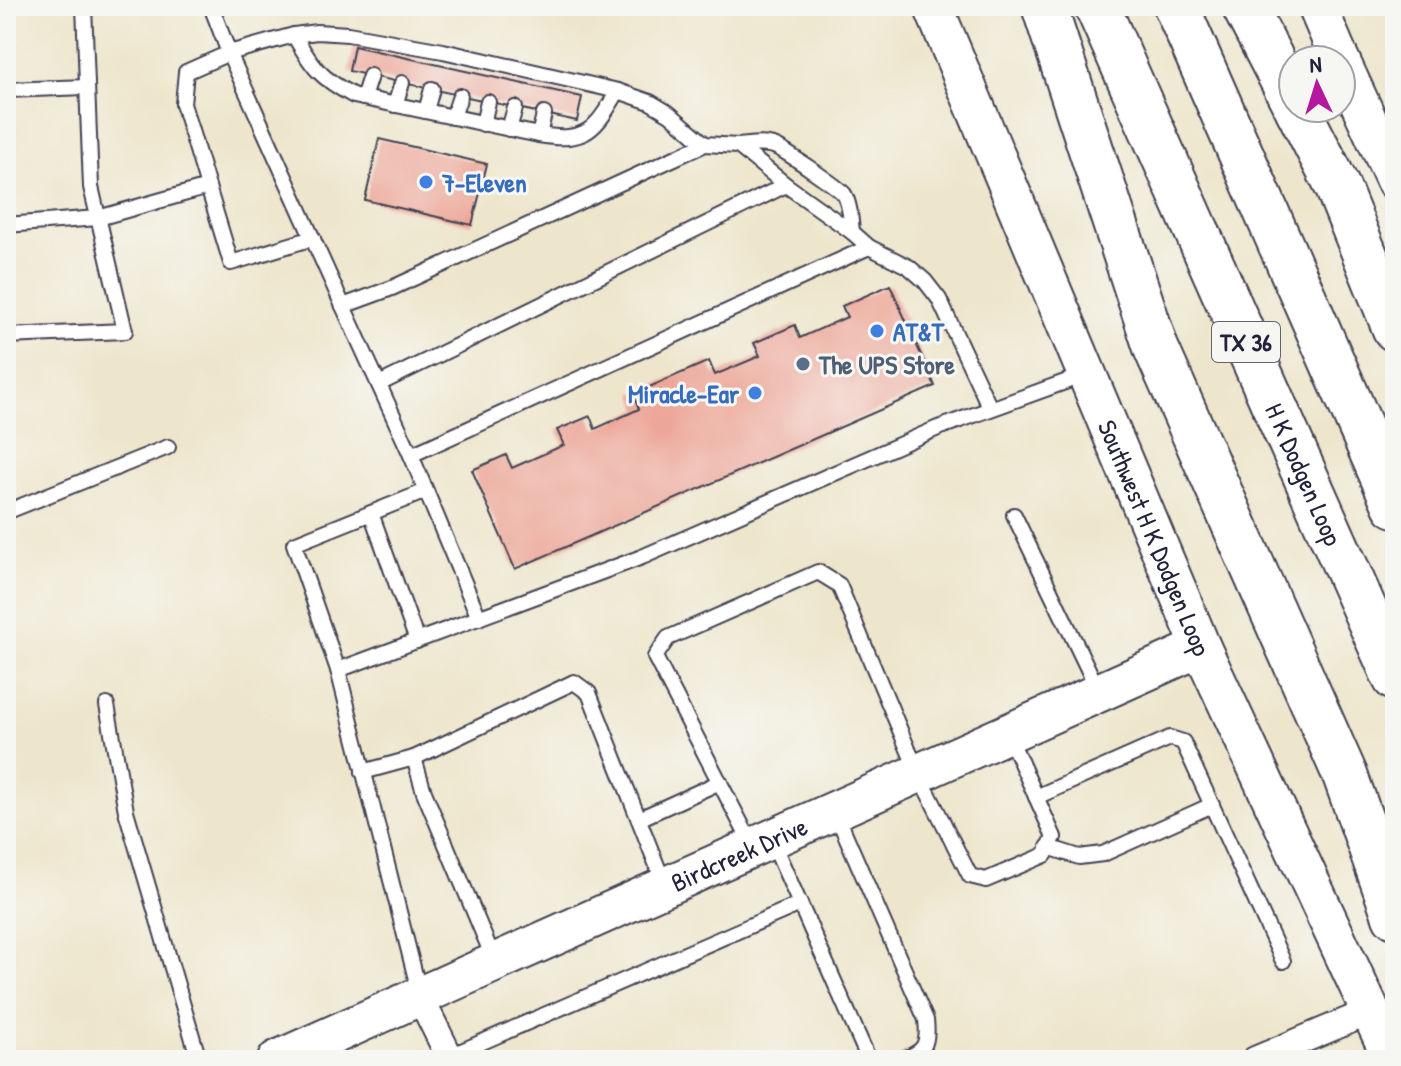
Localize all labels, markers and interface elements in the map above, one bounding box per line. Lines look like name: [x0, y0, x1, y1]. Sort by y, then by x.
north arrow: [1277, 44, 1357, 124]
text: N: [1309, 49, 1323, 79]
place label: 7-Eleven: [441, 165, 527, 200]
marker: 7-Eleven: [417, 173, 435, 191]
place label: AT&T: [893, 314, 945, 349]
marker: AT&T: [868, 322, 886, 340]
road number: TX 36: [1212, 322, 1280, 362]
place label: The UPS Store: [818, 347, 956, 382]
marker: The UPS Store: [794, 355, 812, 373]
place label: Miracle-Ear: [628, 376, 740, 411]
marker: Miracle-Ear: [746, 384, 764, 402]
street label: H K Dodgen Loop: [1258, 397, 1351, 551]
street label: Southwest H K Dodgen Loop: [1090, 414, 1220, 661]
street label: Birdcreek Drive: [665, 808, 813, 899]

